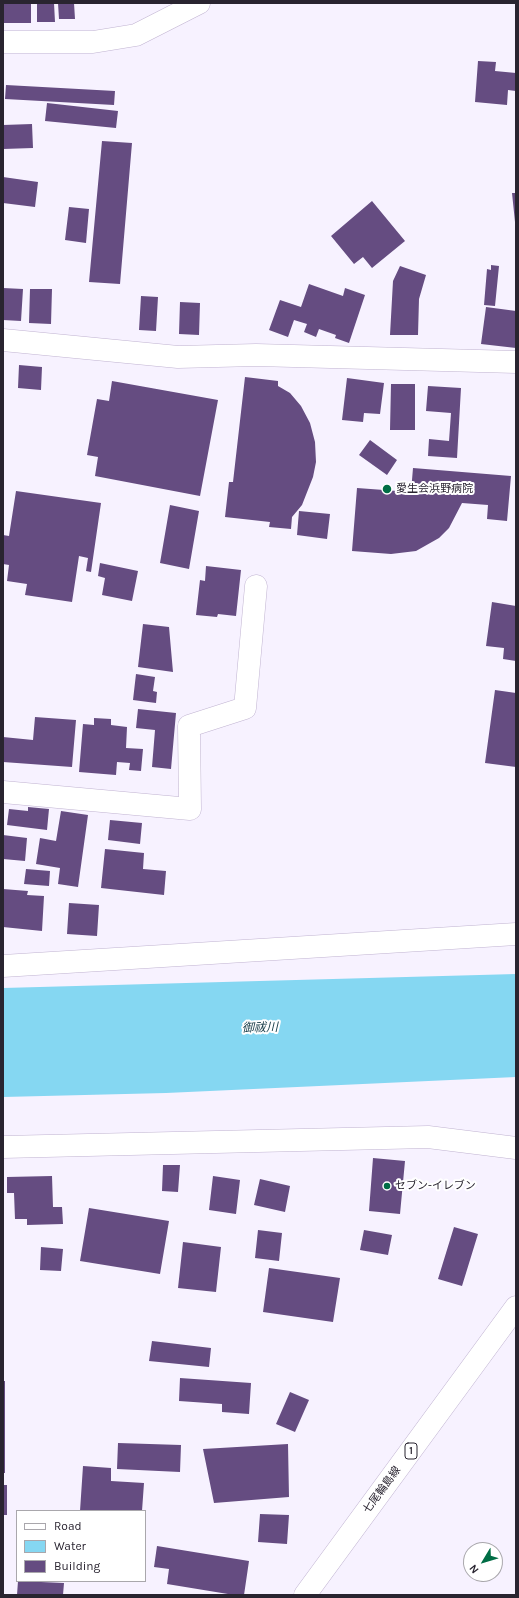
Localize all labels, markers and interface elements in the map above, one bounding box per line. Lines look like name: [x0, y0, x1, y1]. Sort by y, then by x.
place label: 愛生会浜野病院: [396, 482, 473, 496]
marker: 愛生会浜野病院: [381, 483, 393, 495]
water label: 御祓川: [242, 1020, 278, 1036]
place label: セブン-イレブン: [395, 1179, 476, 1193]
marker: セブン-イレブン: [382, 1181, 392, 1191]
road number: 1: [405, 1443, 417, 1459]
street label: 七尾輪島線: [360, 1464, 404, 1516]
legend: [16, 1510, 146, 1582]
text: Road: [54, 1519, 82, 1533]
text: Water: [54, 1539, 86, 1553]
north arrow: [463, 1542, 503, 1582]
text: Building: [54, 1559, 100, 1573]
text: N: [466, 1562, 481, 1576]

